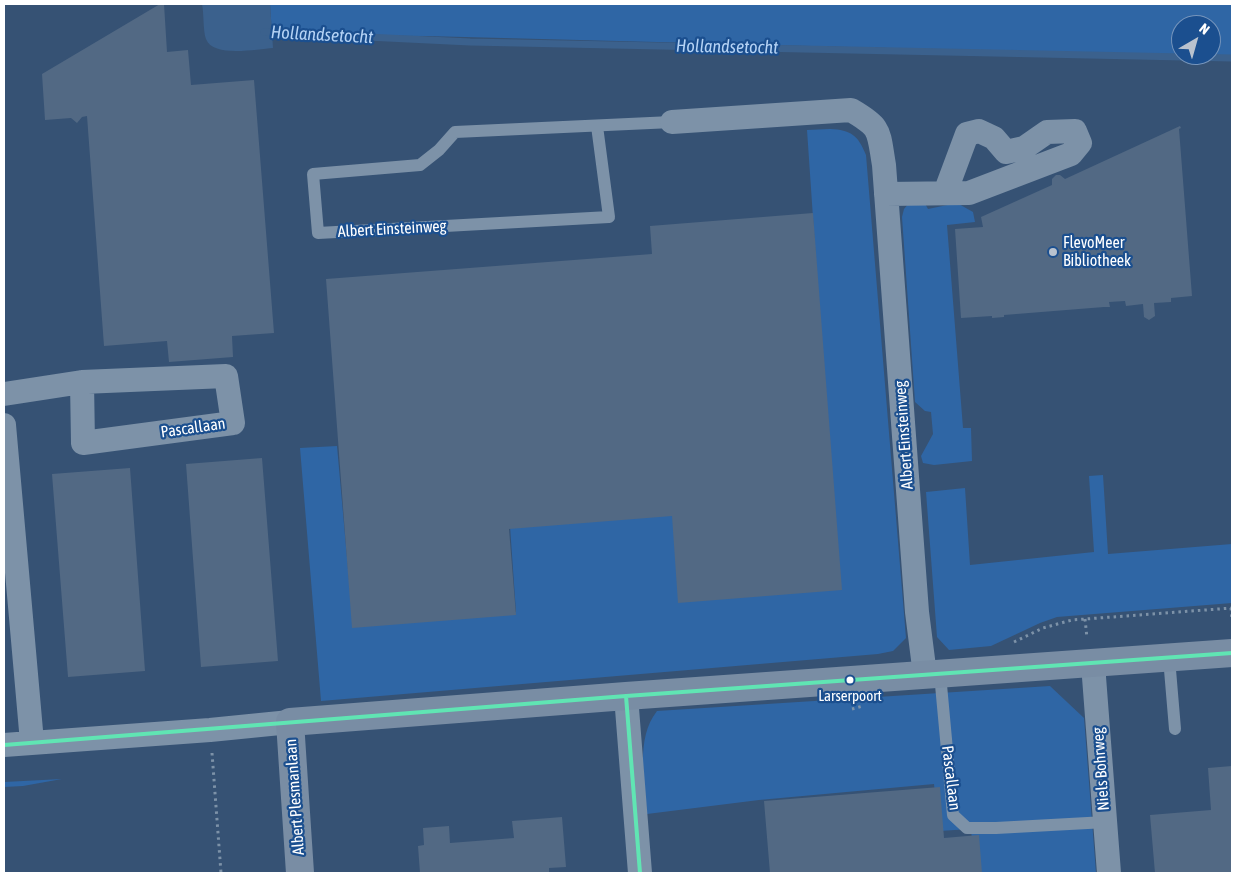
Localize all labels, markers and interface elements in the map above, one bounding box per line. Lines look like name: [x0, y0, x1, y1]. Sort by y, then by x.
north arrow: [1171, 15, 1221, 65]
text: N: [1196, 20, 1213, 38]
water label: Hollandsetocht: [270, 22, 374, 48]
water label: Hollandsetocht: [676, 35, 778, 59]
street label: Albert Einsteinweg: [337, 217, 447, 241]
place label: FlevoMeer Bibliotheek: [1063, 233, 1131, 271]
marker: FlevoMeer Bibliotheek: [1047, 246, 1059, 258]
street label: Albert Einsteinweg: [891, 380, 917, 490]
street label: Pascallaan: [159, 414, 227, 442]
marker: Larserpoort: [845, 675, 855, 685]
place label: Larserpoort: [818, 687, 882, 705]
street label: Niels Bohrweg: [1089, 727, 1113, 811]
street label: Albert Plesmanlaan: [281, 738, 309, 856]
street label: Pascallaan: [938, 745, 964, 811]

